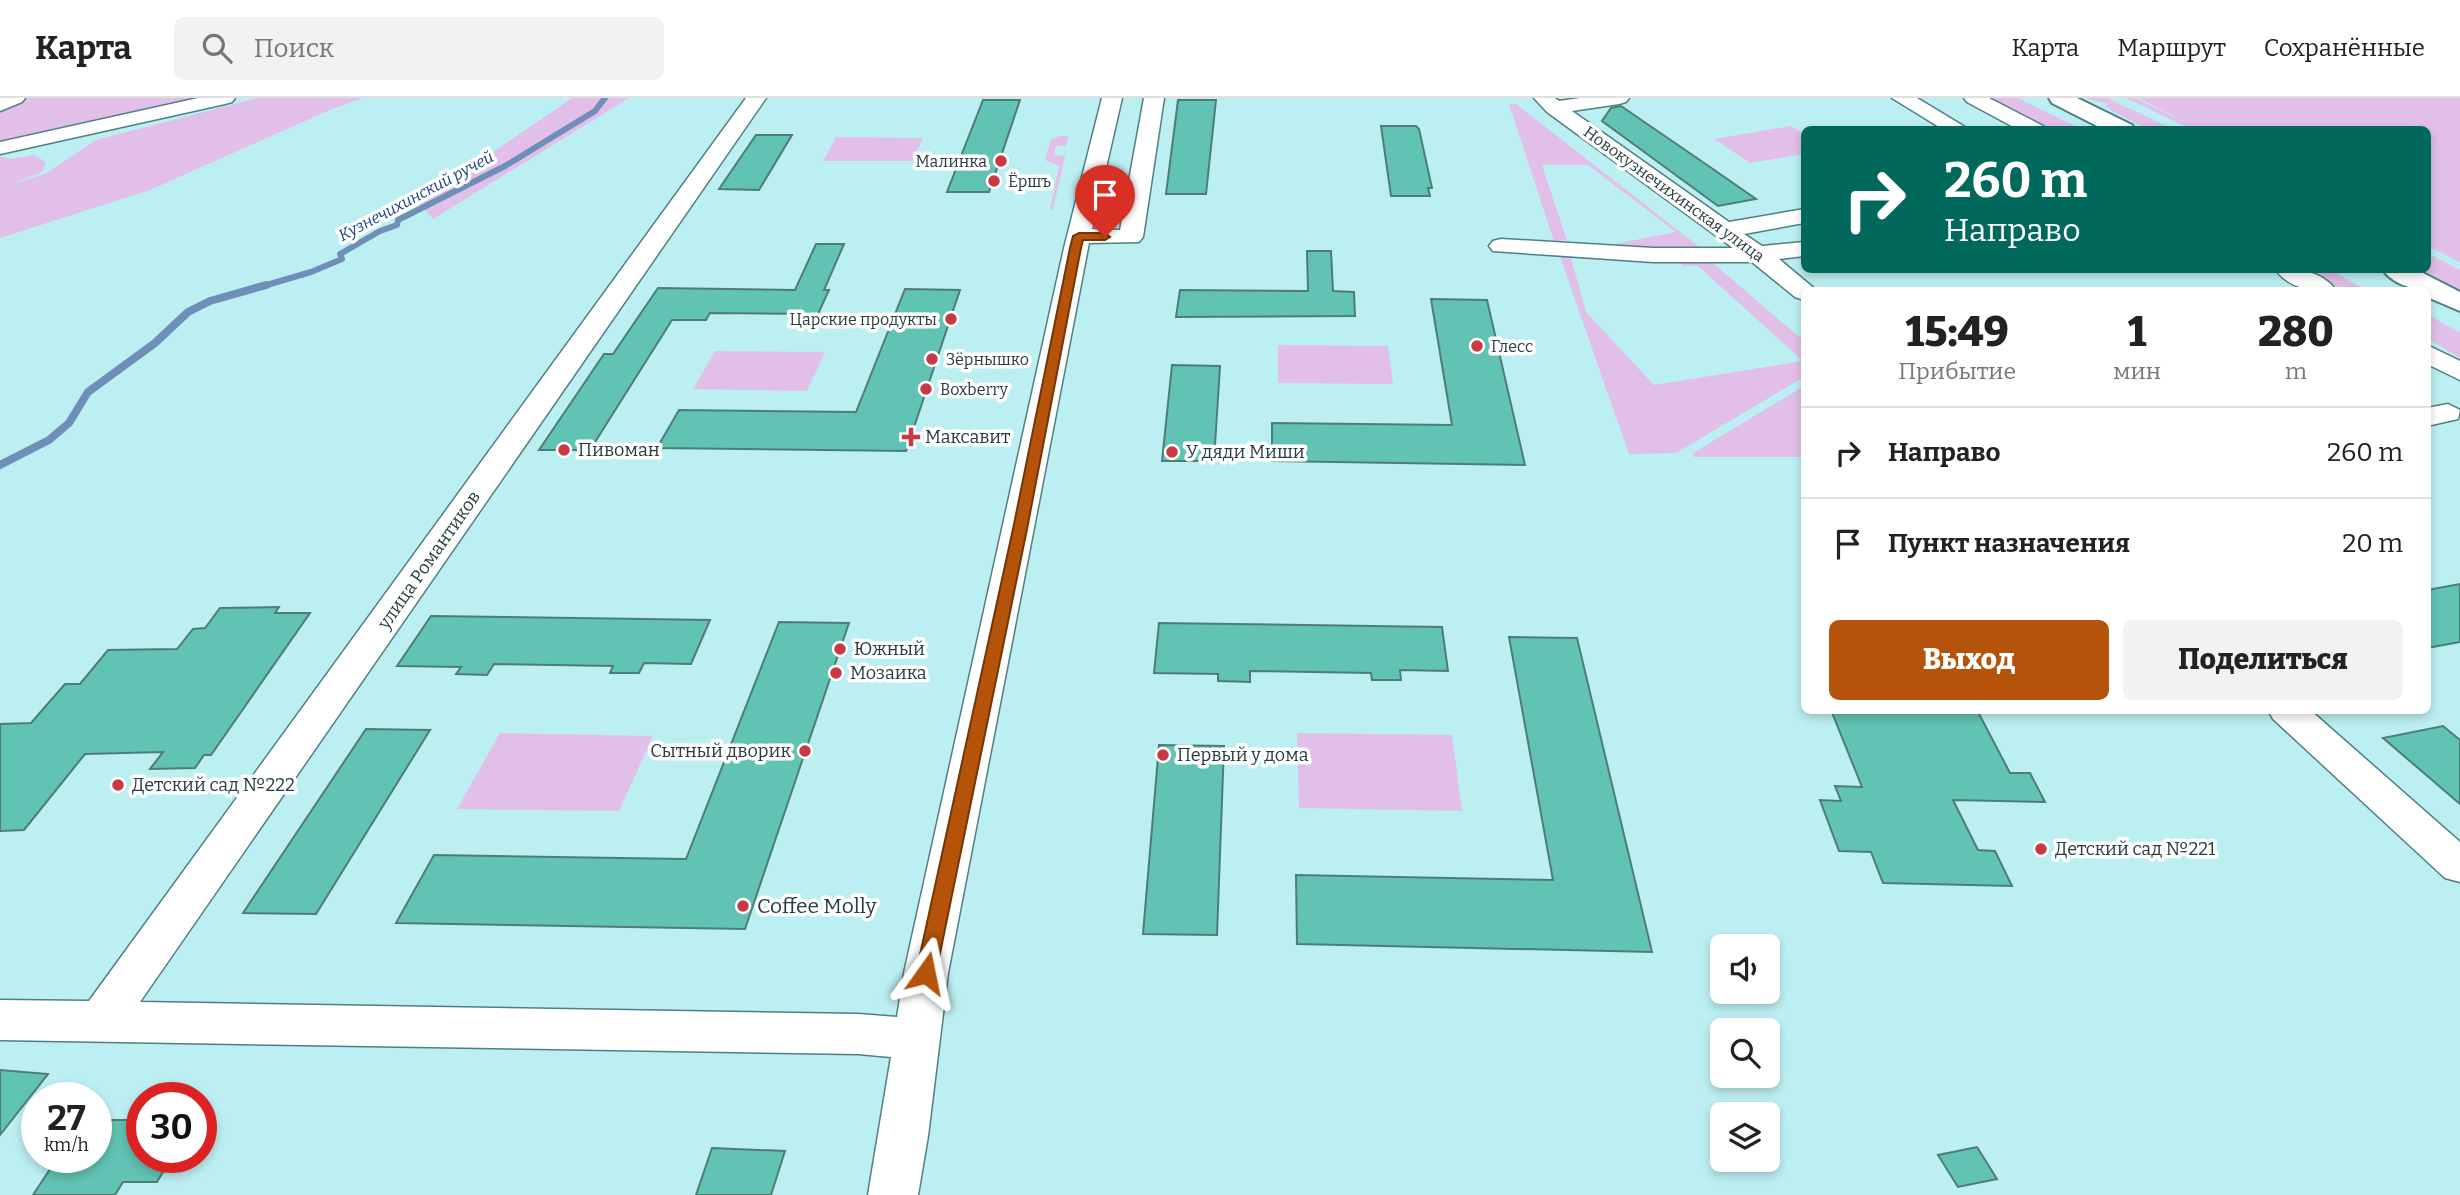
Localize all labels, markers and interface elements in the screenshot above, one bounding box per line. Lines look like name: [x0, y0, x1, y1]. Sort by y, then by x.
search box: [174, 17, 664, 80]
text: Карта: [35, 28, 132, 68]
icon: search: [198, 29, 236, 67]
text: Поиск: [254, 33, 334, 64]
text: Карта: [2011, 34, 2079, 62]
text: Маршрут: [2117, 34, 2226, 62]
text: Сохранённые: [2264, 34, 2425, 62]
street label: Новокузнечихинская улица: [1580, 122, 1768, 266]
water label: Кузнечихинский ручей: [335, 147, 497, 245]
text: 260 m: [1944, 151, 2087, 210]
place label: Малинка: [916, 152, 987, 171]
marker: Малинка: [993, 153, 1009, 169]
icon: right: [1829, 154, 1920, 245]
pin: [1075, 165, 1135, 237]
place label: Ёршъ: [1008, 172, 1051, 191]
marker: Ёршъ: [986, 173, 1002, 189]
icon: arrive: [1086, 176, 1124, 214]
text: Направо: [1944, 211, 2081, 249]
text: 15:49: [1906, 307, 2009, 357]
text: 1: [2128, 307, 2146, 357]
text: 280: [2258, 307, 2334, 357]
place label: Царские продукты: [790, 310, 937, 329]
marker: Царские продукты: [943, 311, 959, 327]
place label: Глесс: [1491, 337, 1533, 356]
marker: Глесс: [1469, 338, 1485, 354]
place label: Зёрнышко: [946, 350, 1029, 369]
marker: Зёрнышко: [924, 351, 940, 367]
text: Прибытие: [1898, 357, 2016, 385]
text: мин: [2113, 357, 2161, 385]
text: m: [2285, 357, 2307, 385]
place label: Boxberry: [940, 380, 1009, 399]
marker: Boxberry: [918, 381, 934, 397]
place label: Максавит: [925, 426, 1010, 448]
marker: Максавит: [903, 429, 919, 445]
icon: right: [1829, 434, 1867, 472]
text: Направо: [1888, 437, 2001, 468]
text: 260 m: [2327, 437, 2403, 468]
place label: Пивоман: [578, 439, 660, 461]
place label: У дяди Миши: [1186, 441, 1305, 463]
marker: Пивоман: [556, 442, 572, 458]
marker: У дяди Миши: [1164, 444, 1180, 460]
street label: улица Романтиков: [372, 487, 485, 634]
icon: arrive: [1829, 525, 1867, 563]
text: Пункт назначения: [1888, 528, 2130, 559]
text: 20 m: [2342, 528, 2403, 559]
button: Выход: [1829, 620, 2109, 700]
button: Поделиться: [2123, 620, 2403, 700]
place label: Южный: [854, 638, 925, 660]
marker: Южный: [832, 641, 848, 657]
place label: Мозаика: [850, 662, 927, 684]
marker: Мозаика: [828, 665, 844, 681]
place label: Сытный дворик: [650, 740, 791, 762]
marker: Сытный дворик: [797, 743, 813, 759]
place label: Первый у дома: [1177, 744, 1309, 766]
marker: Первый у дома: [1155, 747, 1171, 763]
place label: Детский сад №222: [132, 774, 295, 796]
marker: Детский сад №222: [110, 777, 126, 793]
place label: Детский сад №221: [2055, 838, 2216, 860]
marker: Детский сад №221: [2033, 841, 2049, 857]
place label: Coffee Molly: [757, 893, 878, 919]
marker: Coffee Molly: [735, 898, 751, 914]
map controls: [1710, 934, 1780, 1172]
button: sound: [1710, 934, 1780, 1004]
position arrow: [889, 936, 963, 1010]
button: search: [1710, 1018, 1780, 1088]
speed limit sign: 30: [126, 1082, 217, 1173]
text: 27: [47, 1097, 86, 1139]
button: layers: [1710, 1102, 1780, 1172]
text: km/h: [44, 1134, 89, 1156]

